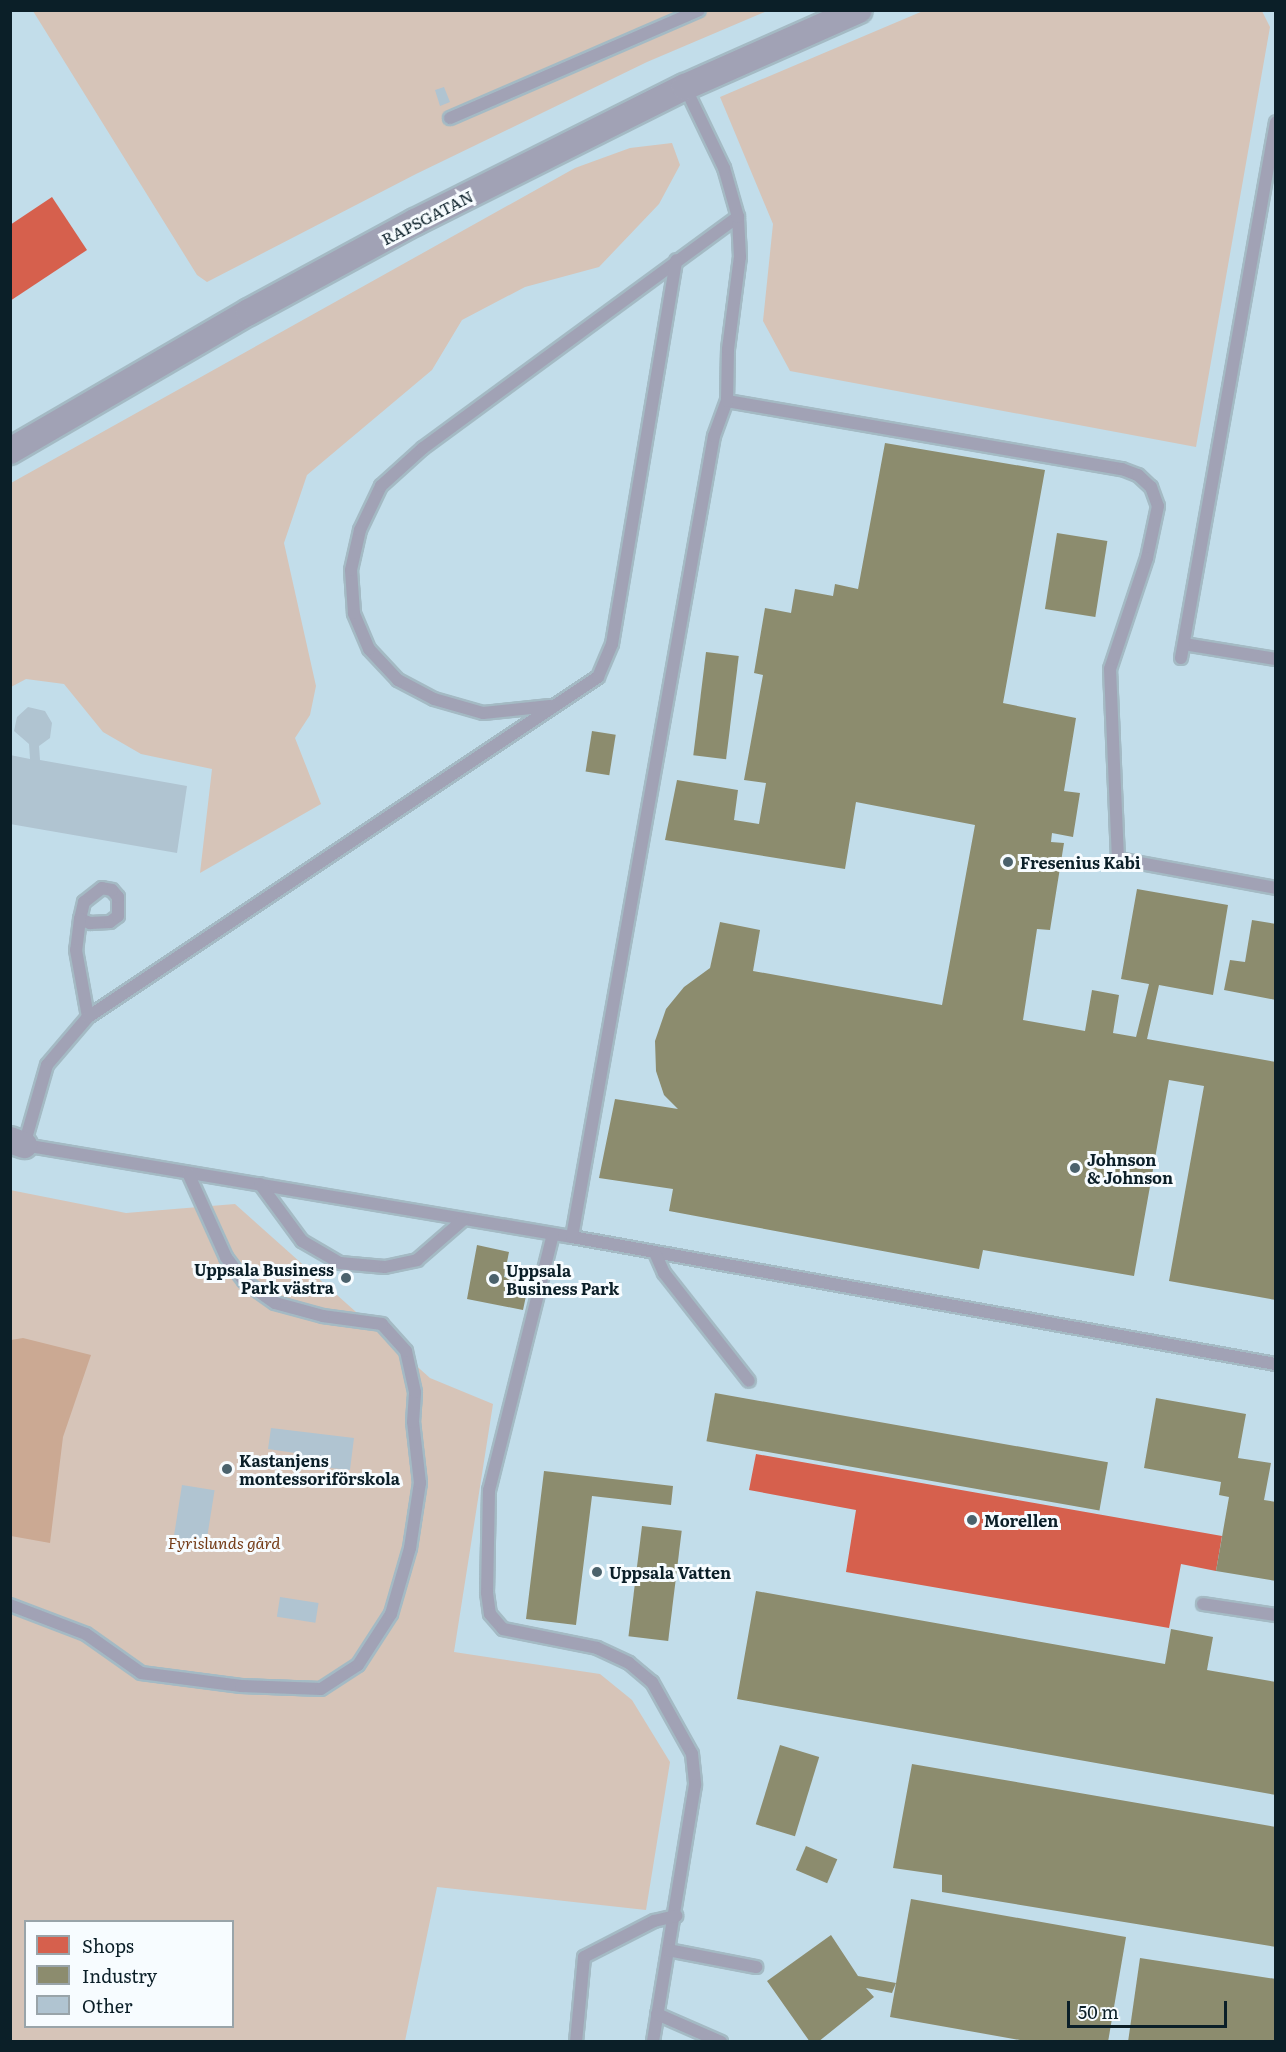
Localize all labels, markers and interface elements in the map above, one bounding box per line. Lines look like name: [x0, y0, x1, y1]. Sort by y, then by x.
street label: RAPSGATAN: [378, 186, 476, 248]
place label: Fresenius Kabi: [1020, 852, 1141, 872]
marker: Fresenius Kabi: [1001, 855, 1015, 869]
place label: Johnson & Johnson: [1087, 1149, 1173, 1187]
marker: Johnson & Johnson: [1068, 1161, 1082, 1175]
place label: Uppsala Business Park västra: [194, 1259, 334, 1297]
place label: Uppsala Business Park: [506, 1260, 619, 1298]
marker: Uppsala Business Park västra: [339, 1271, 353, 1285]
marker: Uppsala Business Park: [487, 1272, 501, 1286]
place label: Kastanjens montessoriförskola: [239, 1450, 400, 1488]
marker: Kastanjens montessoriförskola: [220, 1462, 234, 1476]
place label: Morellen: [984, 1510, 1058, 1530]
marker: Morellen: [965, 1513, 979, 1527]
park label: Fyrislunds gård: [168, 1532, 280, 1552]
place label: Uppsala Vatten: [609, 1562, 731, 1582]
marker: Uppsala Vatten: [590, 1565, 604, 1579]
legend: [24, 1920, 234, 2028]
text: Shops: [82, 1932, 134, 1959]
text: Industry: [82, 1962, 157, 1989]
scale bar: [1070, 1989, 1230, 2027]
text: Other: [82, 1992, 132, 2019]
text: 50 m: [1078, 1998, 1119, 2025]

